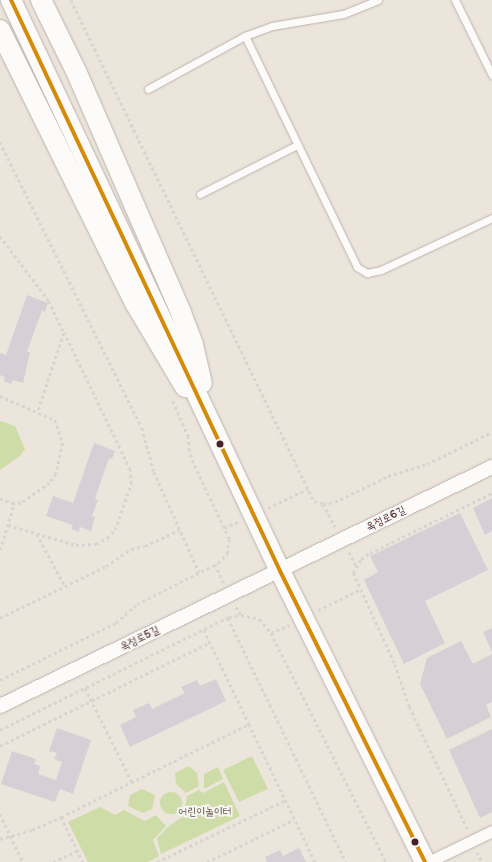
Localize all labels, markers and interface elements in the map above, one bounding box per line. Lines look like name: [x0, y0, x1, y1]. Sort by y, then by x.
unlabelled marker: [215, 439, 225, 449]
street label: 옥정로6길: [364, 504, 408, 534]
street label: 옥정로5길: [118, 624, 162, 654]
park label: 어린이놀이터: [178, 805, 232, 819]
unlabelled marker: [410, 837, 420, 847]

